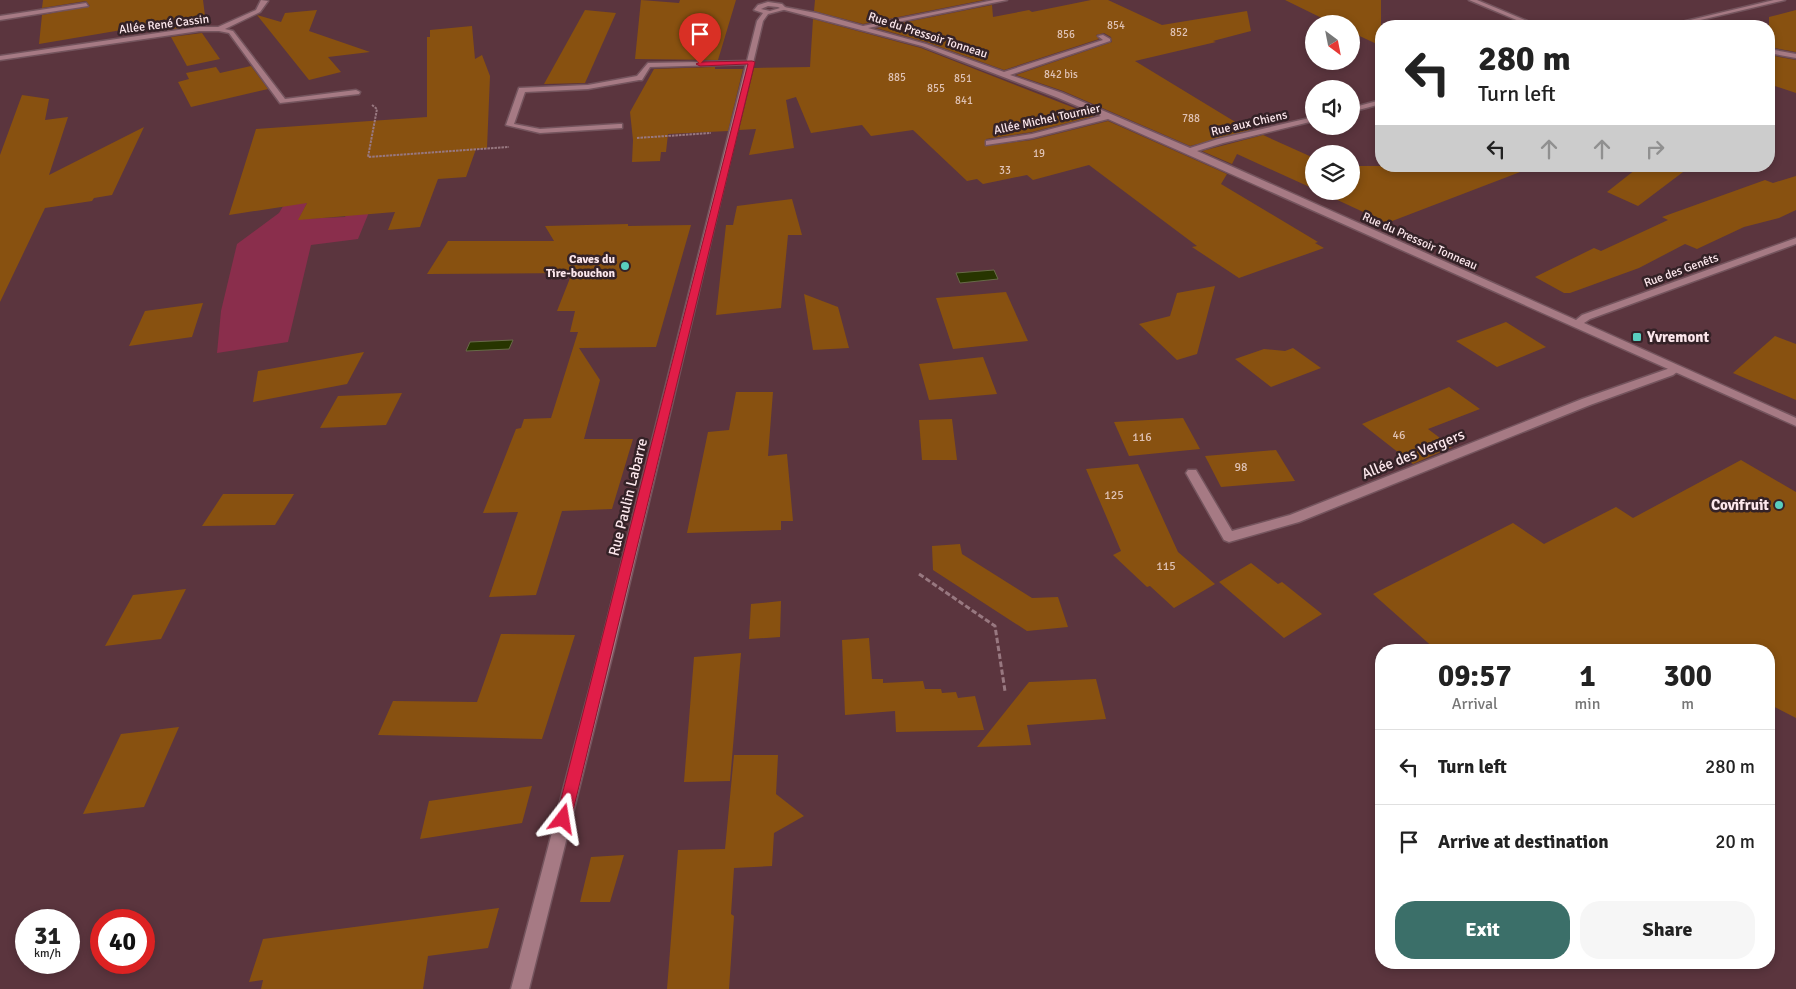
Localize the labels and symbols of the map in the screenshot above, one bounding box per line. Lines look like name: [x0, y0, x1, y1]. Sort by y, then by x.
street label: Rue du Pressoir Tonneau: [866, 9, 989, 62]
street label: Allée René Cassin: [118, 12, 210, 37]
pin: [679, 13, 721, 64]
north arrow: [1305, 15, 1360, 70]
house number: 854: [1107, 19, 1125, 32]
house number: 852: [1170, 26, 1188, 39]
house number: 856: [1057, 28, 1075, 41]
house number: 842 bis: [1044, 68, 1078, 81]
house number: 885: [888, 71, 906, 84]
house number: 851: [954, 72, 972, 85]
house number: 855: [927, 82, 945, 95]
house number: 841: [955, 94, 973, 107]
street label: Allée Michel Tournier: [993, 101, 1102, 138]
street label: Rue aux Chiens: [1210, 107, 1289, 140]
house number: 788: [1182, 112, 1200, 125]
house number: 19: [1033, 147, 1045, 160]
house number: 33: [999, 164, 1011, 177]
street label: Rue du Pressoir Tonneau: [1360, 209, 1480, 274]
street label: Rue des Genêts: [1642, 250, 1720, 291]
place label: Caves du Tire-bouchon: [546, 252, 615, 281]
marker: Caves du Tire-bouchon: [619, 260, 631, 272]
place label: Yvremont: [1646, 328, 1709, 346]
marker: Yvremont: [1631, 331, 1643, 343]
street label: Allée des Vergers: [1359, 425, 1467, 483]
house number: 46: [1393, 428, 1405, 443]
house number: 116: [1132, 430, 1152, 445]
street label: Rue Paulin Labarre: [605, 436, 651, 558]
house number: 98: [1235, 460, 1247, 475]
house number: 125: [1104, 488, 1124, 503]
place label: Covifruit: [1711, 496, 1769, 514]
marker: Covifruit: [1773, 499, 1785, 511]
house number: 115: [1156, 559, 1176, 574]
position arrow: [536, 792, 588, 844]
speed limit sign: 40: [90, 909, 155, 974]

